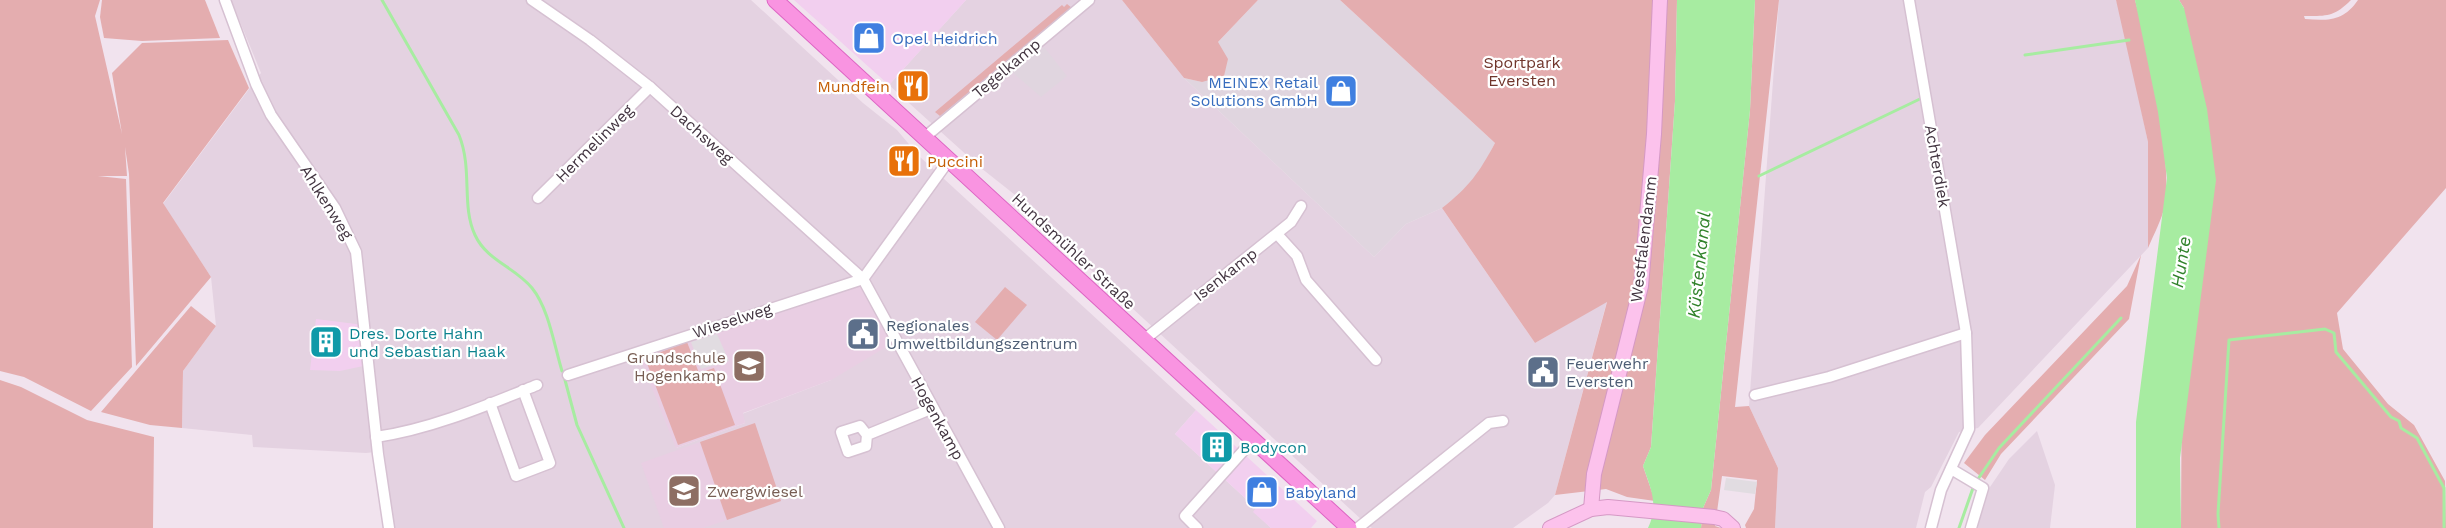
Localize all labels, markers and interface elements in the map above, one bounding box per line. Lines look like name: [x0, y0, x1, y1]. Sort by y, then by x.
shop icon: Opel Heidrich: [851, 20, 887, 56]
place label: Opel Heidrich: [892, 29, 998, 48]
street label: Tegelkamp: [968, 34, 1044, 102]
park label: Sportpark Eversten: [1483, 53, 1561, 90]
restaurant icon: Mundfein: [895, 68, 931, 104]
place label: MEINEX Retail Solutions GmbH: [1191, 73, 1318, 110]
shop icon: MEINEX Retail Solutions GmbH: [1323, 73, 1359, 109]
place label: Mundfein: [817, 77, 890, 96]
street label: Hermelinweg: [552, 100, 637, 186]
street label: Dachsweg: [666, 101, 737, 168]
street label: Achterdiek: [1921, 123, 1954, 209]
restaurant icon: Puccini: [886, 143, 922, 179]
place label: Puccini: [927, 152, 983, 171]
street label: Ahlkenweg: [296, 162, 357, 243]
street label: Westfalendamm: [1626, 175, 1661, 303]
street label: Hundsmühler Straße: [1008, 189, 1139, 314]
water label: Küstenkanal: [1682, 211, 1715, 319]
water label: Hunte: [2166, 235, 2195, 289]
street label: Isenkamp: [1190, 244, 1261, 305]
street label: Wieselweg: [690, 299, 775, 342]
public building icon: Regionales Umweltbildungszentrum: [845, 316, 881, 352]
place label: Regionales Umweltbildungszentrum: [886, 316, 1078, 353]
building icon: Dres. Dorte Hahn und Sebastian Haak: [308, 324, 344, 360]
place label: Dres. Dorte Hahn und Sebastian Haak: [349, 324, 505, 361]
place label: Grundschule Hogenkamp: [627, 348, 726, 385]
school or university icon: Grundschule Hogenkamp: [731, 348, 767, 384]
public building icon: Feuerwehr Eversten: [1525, 354, 1561, 390]
place label: Feuerwehr Eversten: [1566, 354, 1649, 391]
street label: Hogenkamp: [907, 373, 968, 463]
building icon: Bodycon: [1199, 429, 1235, 465]
place label: Bodycon: [1240, 438, 1307, 457]
school or university icon: Zwergwiesel: [666, 473, 702, 509]
shop icon: Babyland: [1244, 474, 1280, 510]
place label: Zwergwiesel: [707, 482, 803, 501]
place label: Babyland: [1285, 483, 1356, 502]

